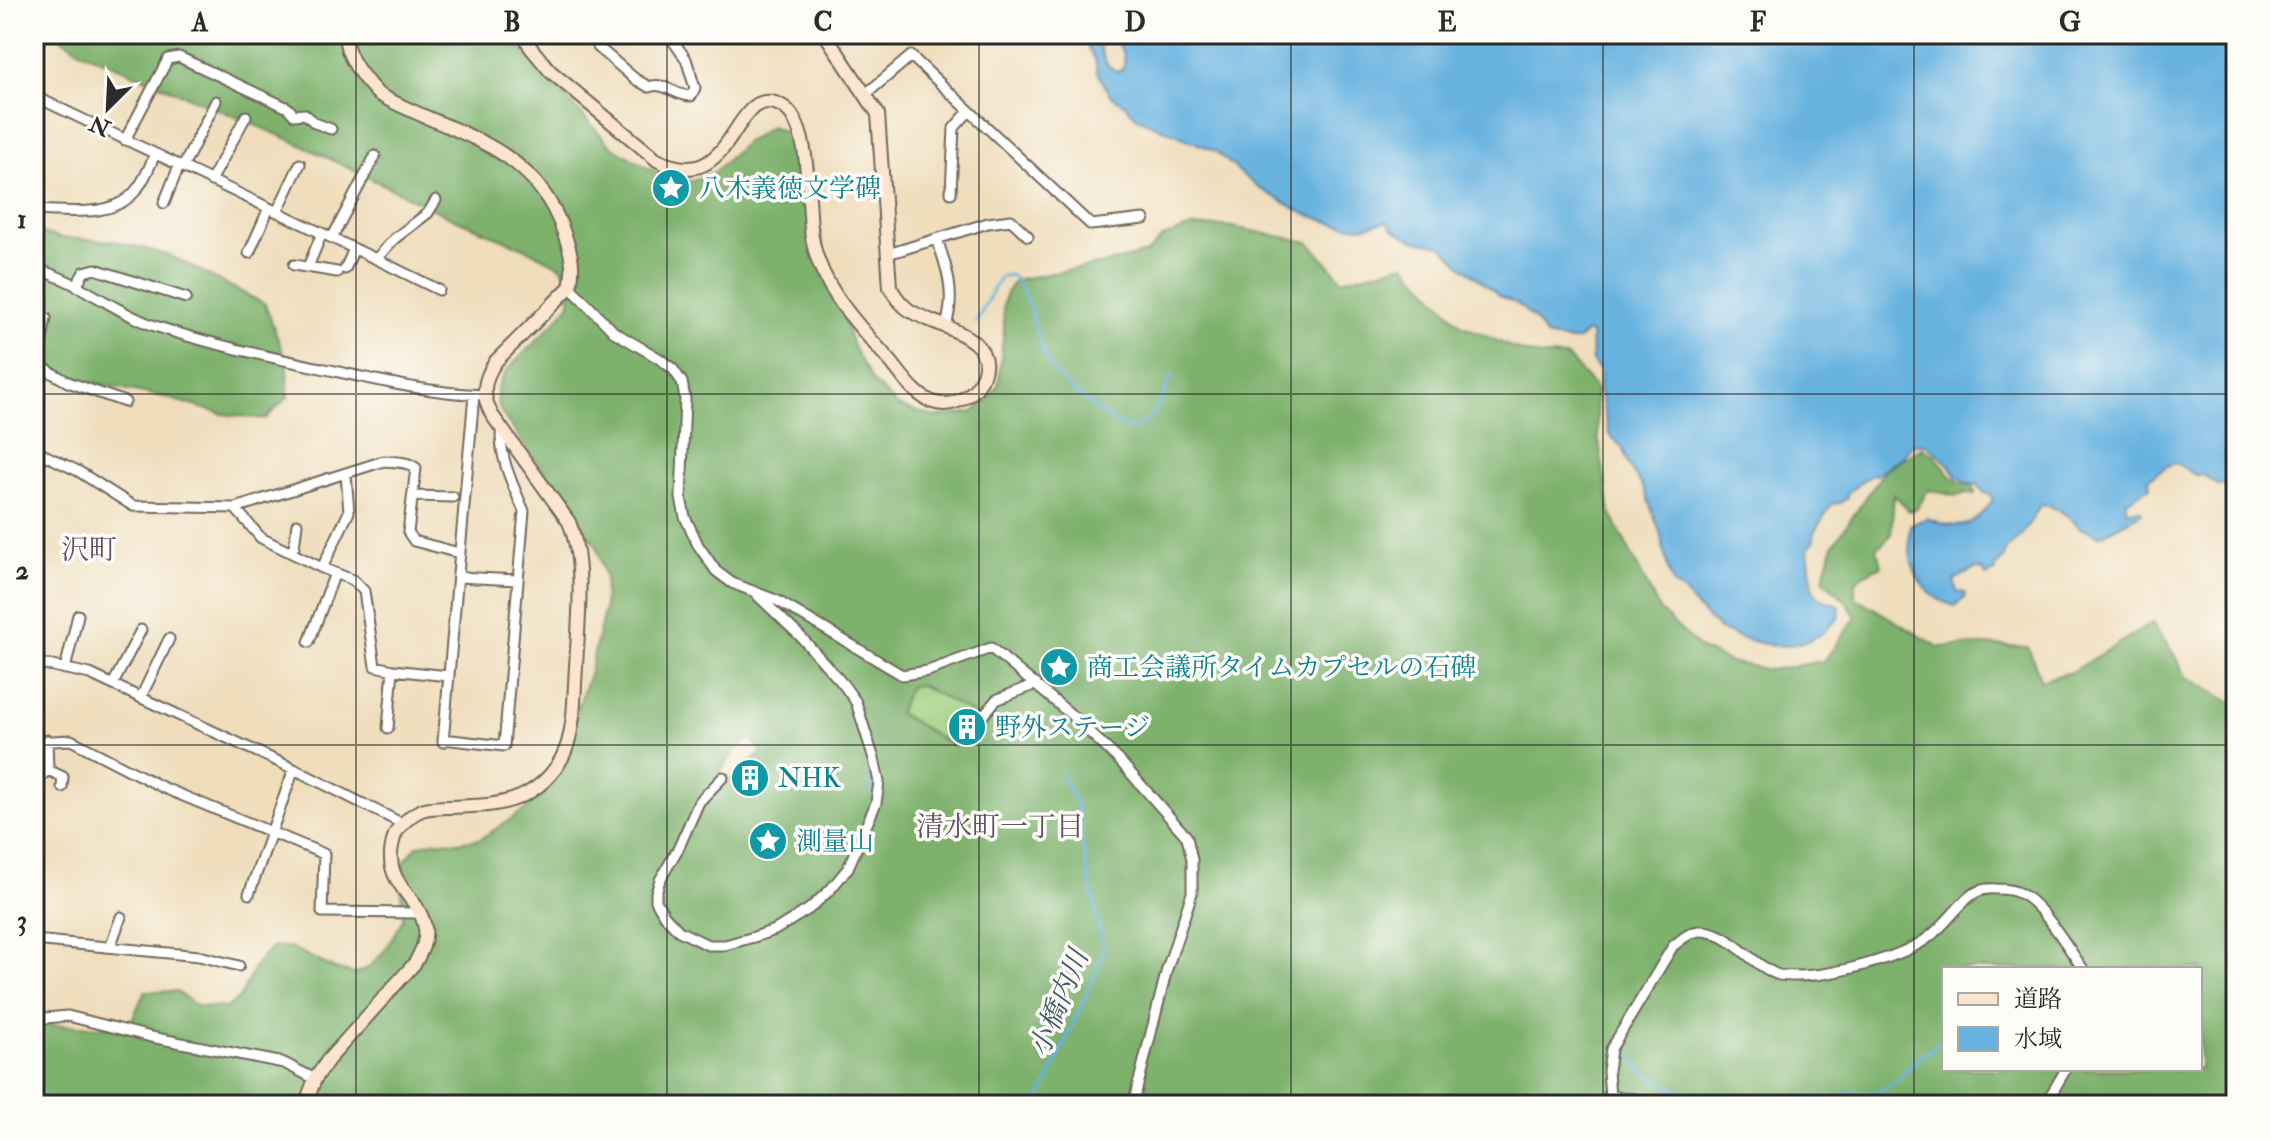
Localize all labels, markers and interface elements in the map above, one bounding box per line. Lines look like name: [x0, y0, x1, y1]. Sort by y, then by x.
text: A: [191, 7, 209, 39]
text: B: [503, 7, 521, 39]
text: C: [813, 7, 833, 39]
text: D: [1124, 7, 1146, 39]
text: E: [1438, 7, 1457, 39]
text: F: [1750, 7, 1767, 39]
text: G: [2059, 7, 2081, 39]
north arrow: [68, 68, 148, 148]
text: N: [85, 108, 116, 143]
place icon: 八木義徳文学碑: [650, 167, 692, 209]
place label: 八木義徳文学碑: [699, 173, 881, 205]
text: 1: [17, 204, 27, 236]
district label: 沢町: [61, 533, 117, 568]
text: 2: [15, 555, 29, 587]
place icon: 商工会議所タイムカプセルの石碑: [1038, 646, 1080, 688]
place label: 商工会議所タイムカプセルの石碑: [1087, 652, 1476, 684]
building icon: 野外ステージ: [946, 706, 988, 748]
place label: 野外ステージ: [995, 712, 1150, 744]
building icon: NHK: [729, 757, 771, 799]
place label: NHK: [778, 763, 842, 795]
district label: 清水町一丁目: [916, 810, 1084, 845]
place icon: 測量山: [747, 820, 789, 862]
place label: 測量山: [796, 826, 874, 858]
text: 3: [17, 905, 27, 937]
water label: 小橋内川: [1022, 942, 1098, 1062]
legend: [1942, 967, 2202, 1071]
text: 道路: [2014, 984, 2062, 1015]
text: 水域: [2014, 1024, 2062, 1055]

